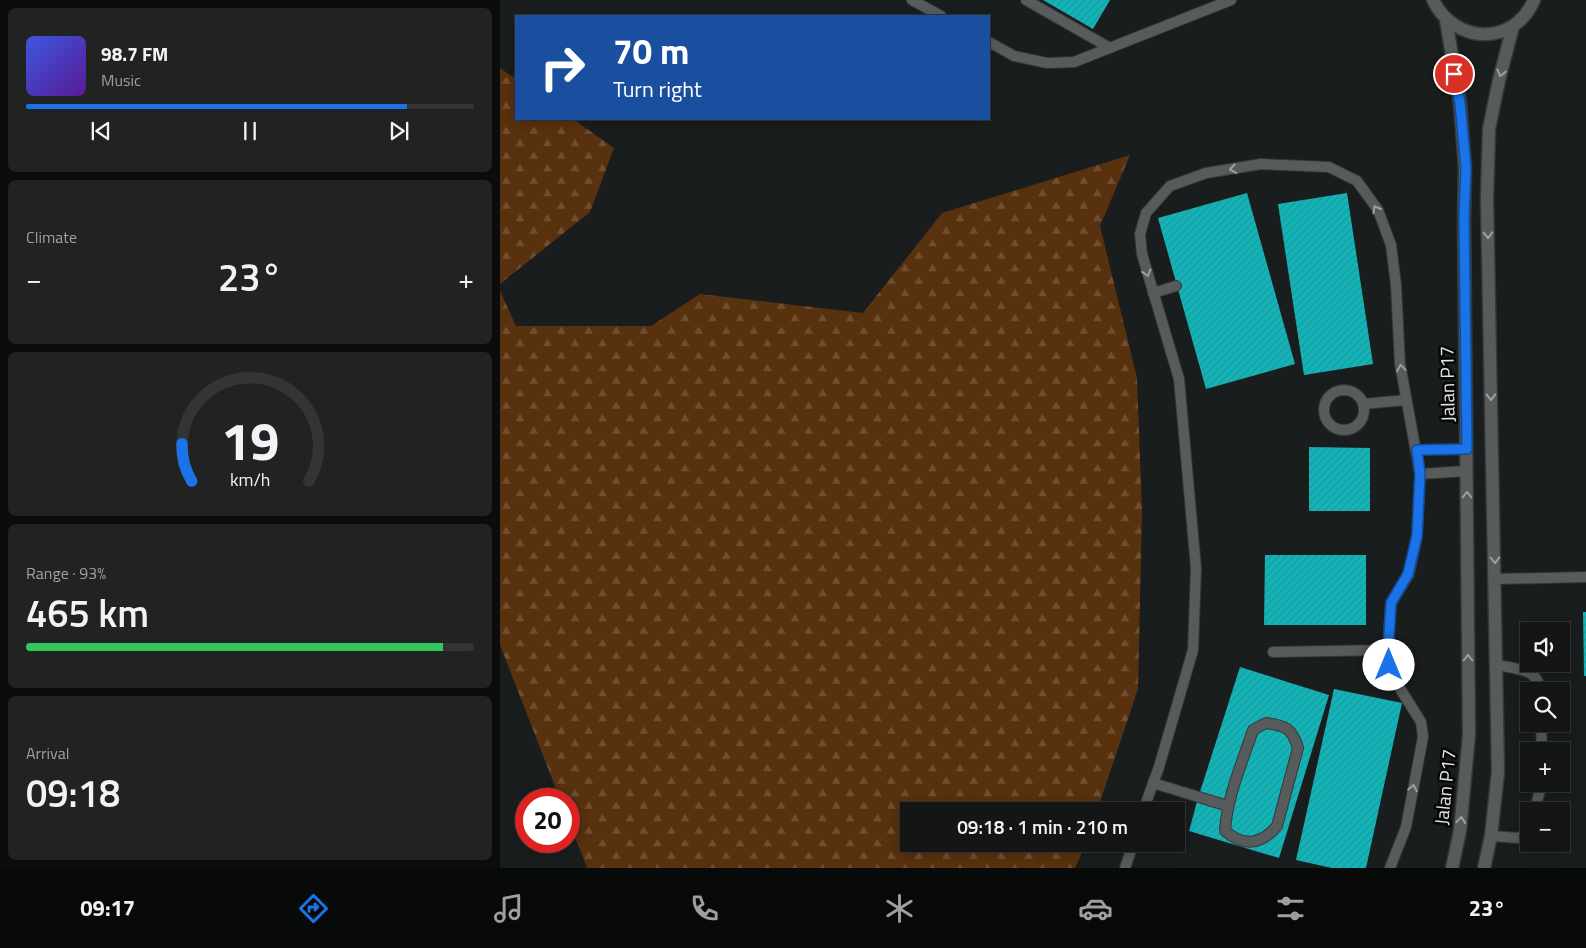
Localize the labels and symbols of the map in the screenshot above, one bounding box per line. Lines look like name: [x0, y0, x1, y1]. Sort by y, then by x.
pin: [1433, 53, 1475, 95]
one-way arrow: [1496, 69, 1507, 78]
one-way arrow: [1228, 163, 1237, 173]
one-way arrow: [1373, 206, 1383, 215]
one-way arrow: [1483, 231, 1493, 239]
one-way arrow: [1142, 268, 1152, 276]
street label: Jalan P17: [1431, 346, 1462, 422]
one-way arrow: [1397, 364, 1407, 372]
one-way arrow: [1486, 393, 1497, 401]
one-way arrow: [1462, 491, 1472, 499]
one-way arrow: [1490, 556, 1500, 564]
position arrow: [1362, 638, 1414, 690]
one-way arrow: [1463, 654, 1473, 662]
street label: Jalan P17: [1426, 748, 1463, 826]
one-way arrow: [1408, 783, 1418, 792]
speed limit sign: 20: [515, 788, 580, 853]
one-way arrow: [1455, 816, 1466, 824]

